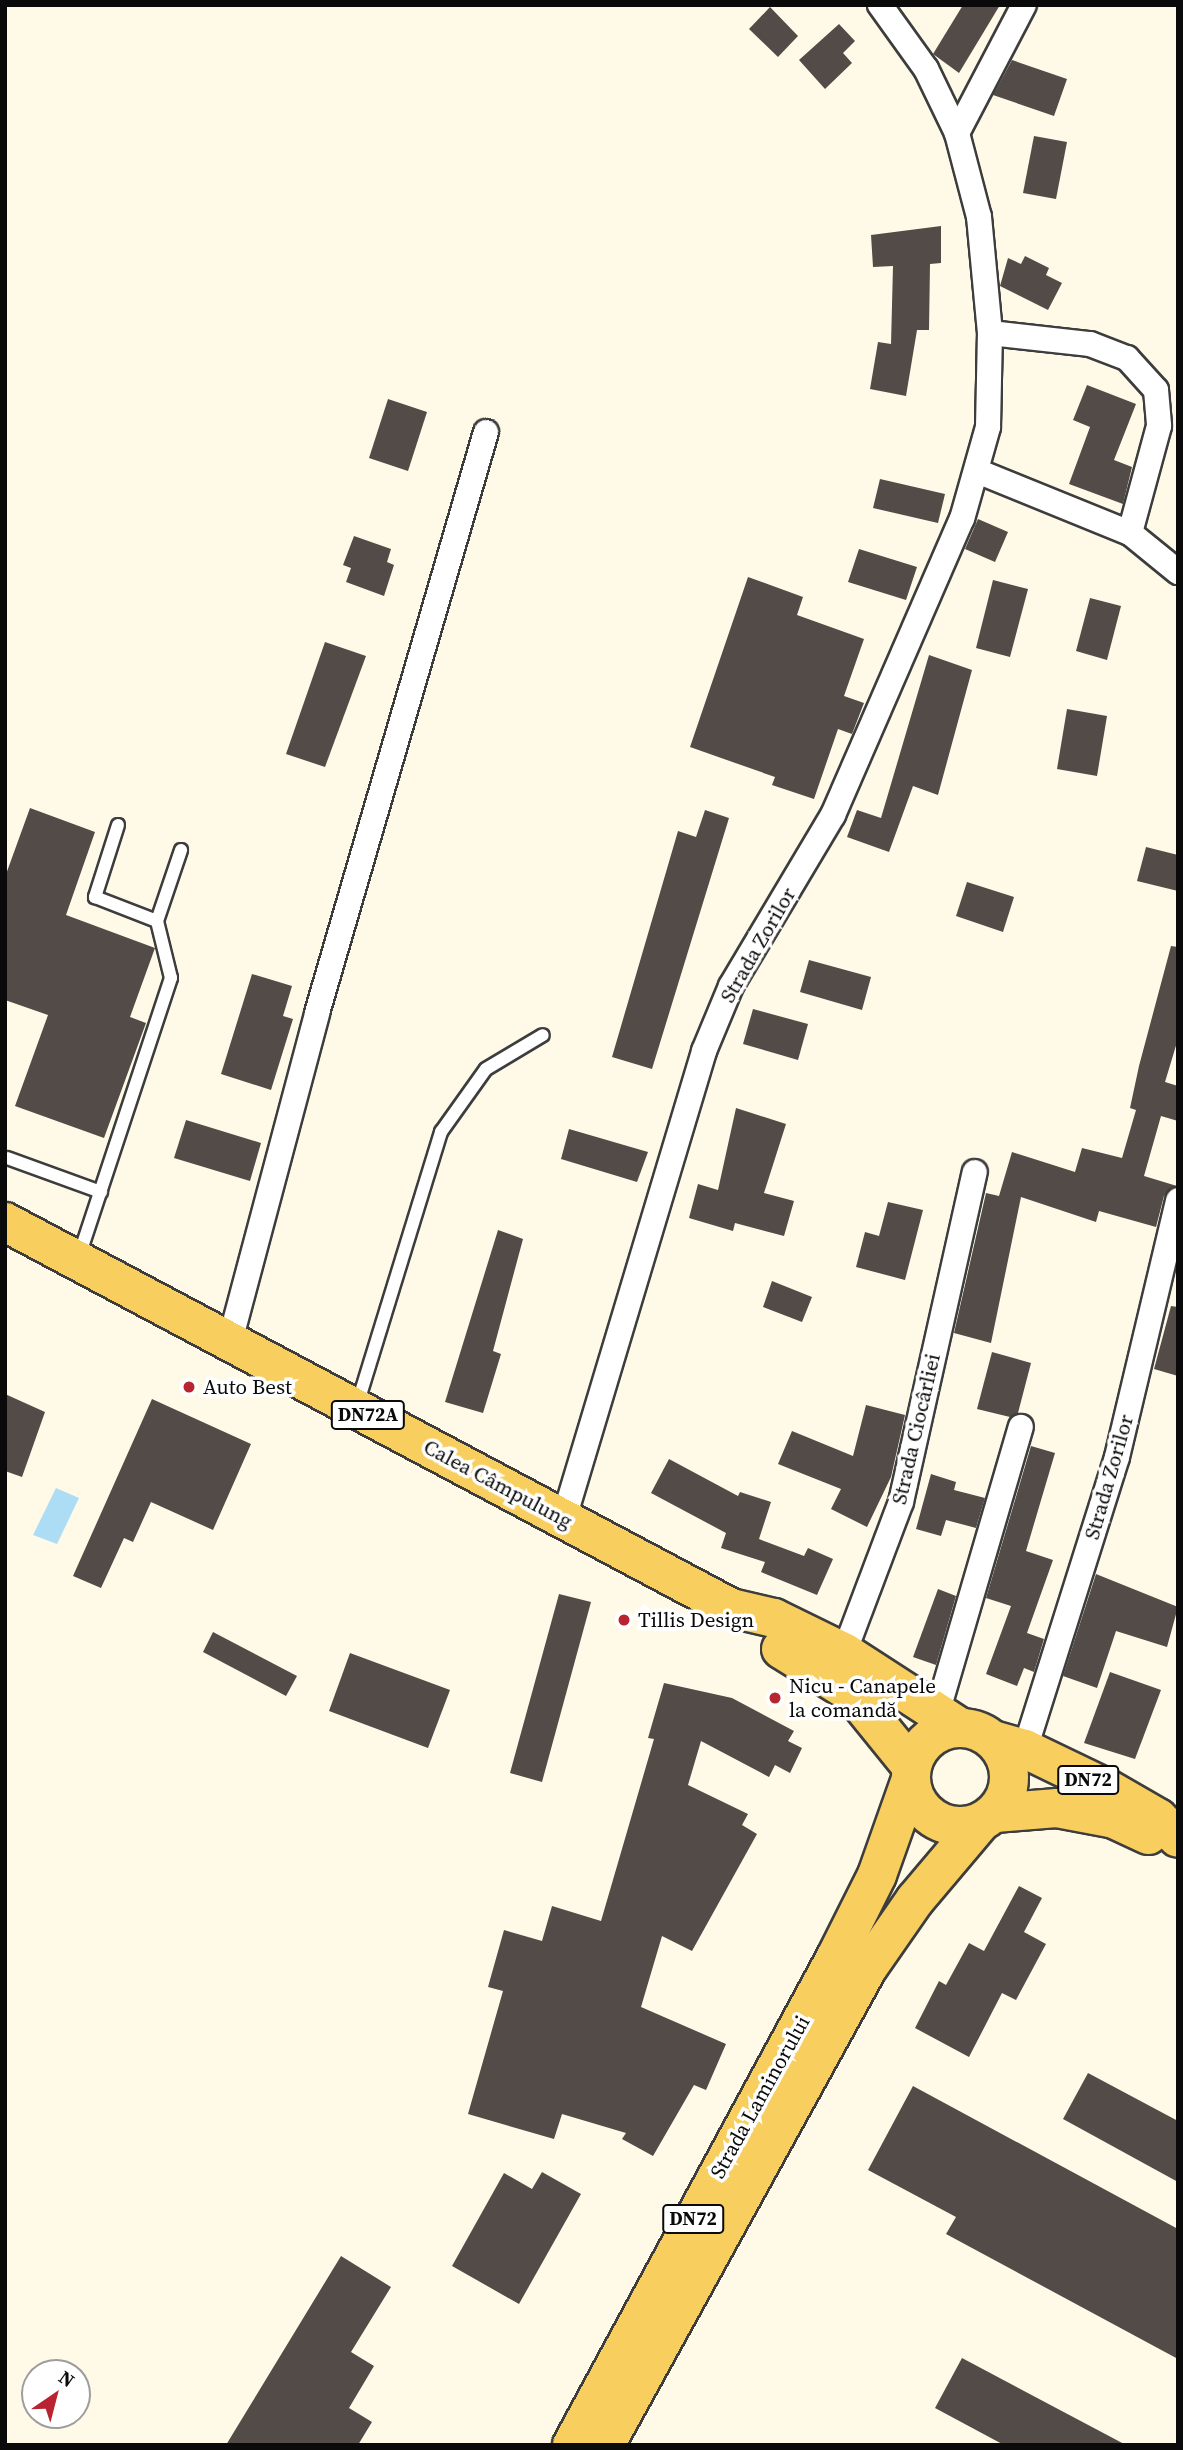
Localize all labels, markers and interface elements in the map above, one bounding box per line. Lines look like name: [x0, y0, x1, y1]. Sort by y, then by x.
street label: Strada Zorilor: [715, 883, 801, 1007]
street label: Strada Ciocârliei: [886, 1351, 946, 1507]
place label: Auto Best: [203, 1374, 292, 1400]
marker: Auto Best: [181, 1379, 197, 1395]
road number: DN72A: [330, 1400, 406, 1430]
street label: Strada Zorilor: [1079, 1412, 1139, 1542]
street label: Calea Câmpulung: [419, 1434, 577, 1534]
place label: Tillis Design: [638, 1607, 754, 1633]
marker: Tillis Design: [616, 1612, 632, 1628]
place label: Nicu - Canapele la comandă: [789, 1673, 936, 1723]
marker: Nicu - Canapele la comandă: [767, 1690, 783, 1706]
road number: DN72: [1056, 1764, 1120, 1796]
street label: Strada Laminorului: [705, 2011, 815, 2183]
road number: DN72: [662, 2204, 724, 2234]
north arrow: [21, 2359, 91, 2429]
text: N: [54, 2364, 80, 2393]

